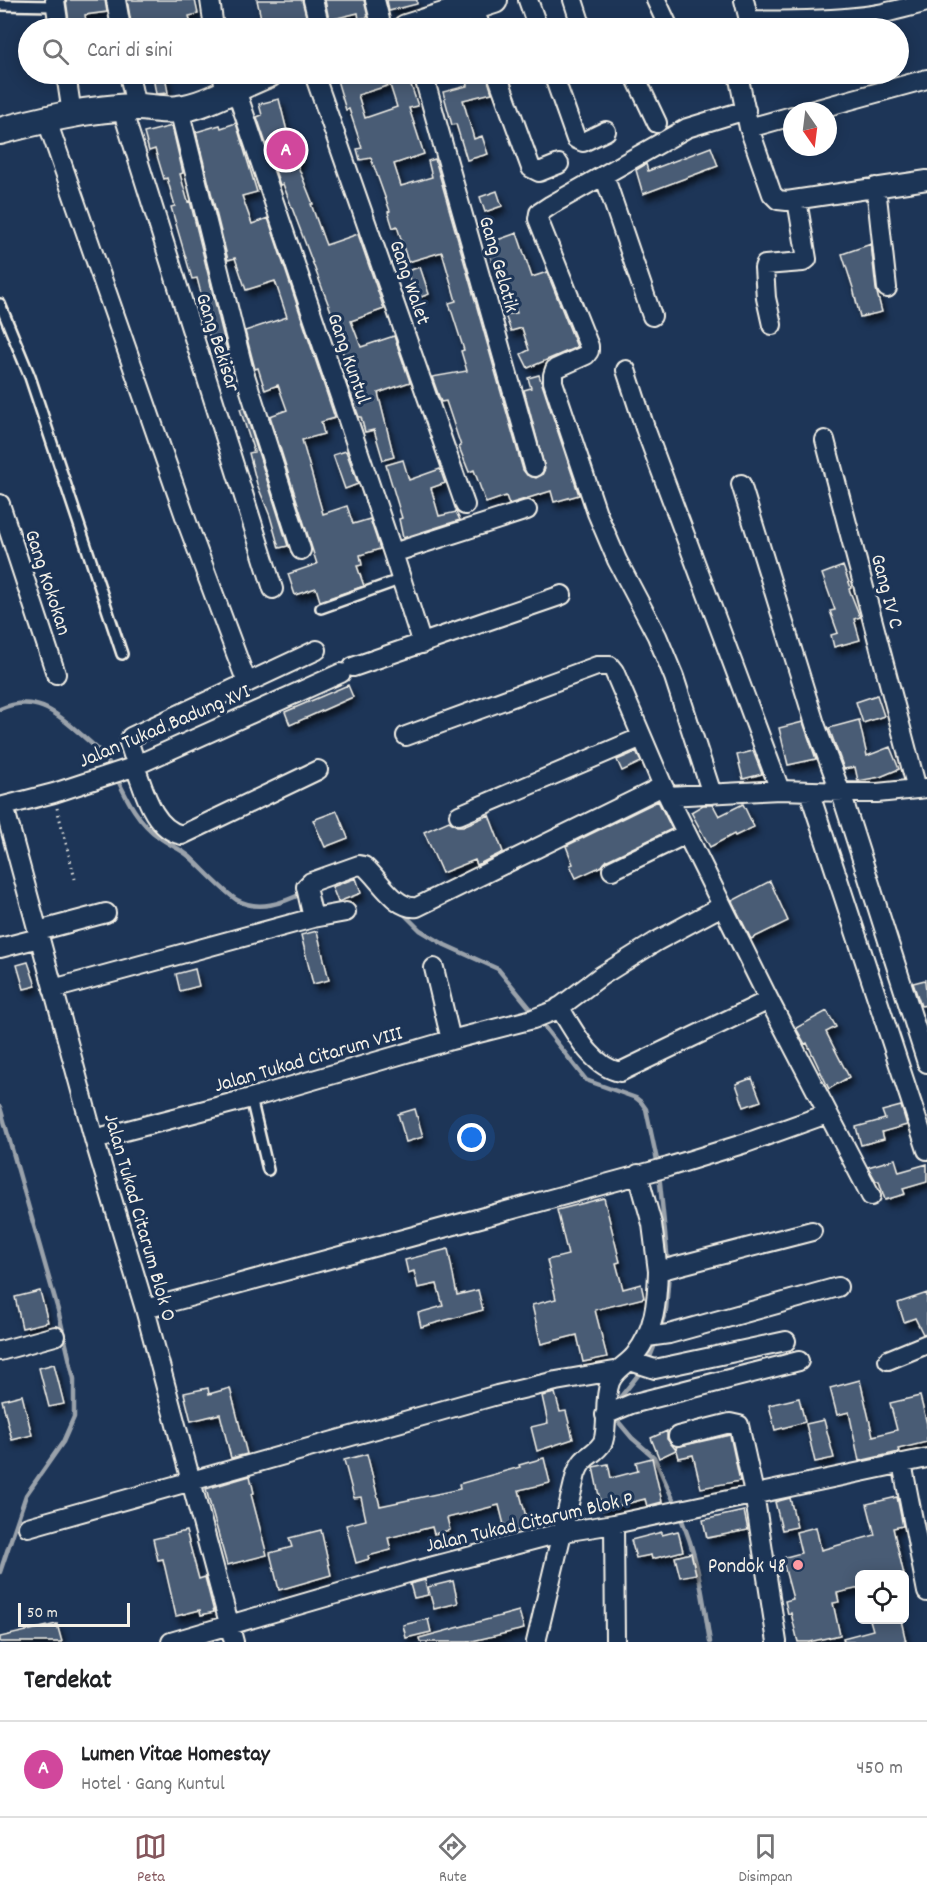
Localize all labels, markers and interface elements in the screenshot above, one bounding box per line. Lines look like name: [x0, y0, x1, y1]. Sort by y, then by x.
search box: [18, 18, 909, 84]
icon: search: [39, 35, 72, 68]
text: Cari di sini: [87, 36, 172, 67]
north arrow: [783, 102, 837, 156]
pin: A: [266, 128, 306, 172]
street label: Gang Gelatik: [469, 213, 525, 317]
street label: Gang Walet: [380, 236, 437, 330]
street label: Gang Bekisar: [186, 290, 246, 396]
street label: Gang Kuntul: [318, 309, 377, 408]
street label: Gang Kokokan: [15, 526, 77, 640]
street label: Gang IV C: [861, 551, 909, 632]
street label: Jalan Tukad Badung XVI: [75, 678, 256, 777]
street label: Jalan Tukad Citarum VIII: [211, 1019, 407, 1102]
street label: Jalan Tukad Citarum Blok O: [94, 1110, 182, 1325]
your location: [457, 1123, 486, 1152]
street label: Jalan Tukad Citarum Blok P: [423, 1485, 637, 1562]
place label: Pondok 48: [708, 1553, 786, 1583]
marker: Pondok 48: [791, 1558, 805, 1572]
map controls: [855, 1570, 909, 1624]
button: locate: [855, 1570, 909, 1624]
scale bar: [18, 1600, 130, 1628]
text: 50 m: [27, 1602, 58, 1625]
text: Terdekat: [24, 1663, 112, 1700]
text: Lumen Vitae Homestay: [81, 1740, 270, 1771]
text: A: [38, 1755, 49, 1783]
text: 450 m: [856, 1755, 903, 1783]
text: Hotel · Gang Kuntul: [81, 1771, 225, 1799]
tab: Peta: [134, 1830, 167, 1889]
tab: Rute: [436, 1830, 469, 1889]
tab: Disimpan: [738, 1830, 793, 1889]

